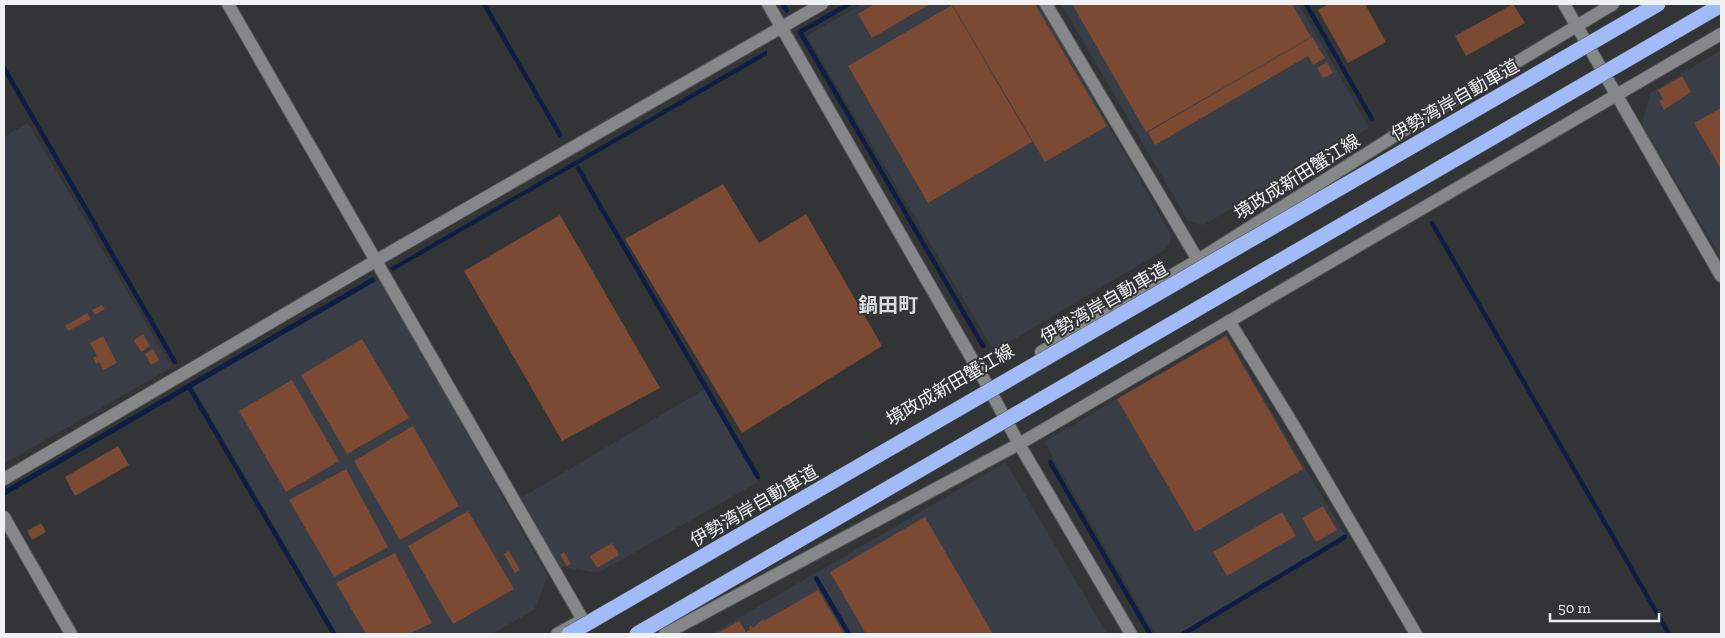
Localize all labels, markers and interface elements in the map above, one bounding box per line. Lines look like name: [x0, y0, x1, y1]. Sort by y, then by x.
street label: 伊勢湾岸自動車道: [1387, 54, 1523, 146]
street label: 境政成新田蟹江線: [1230, 130, 1364, 224]
street label: 伊勢湾岸自動車道: [1036, 257, 1172, 349]
district label: 鍋田町: [858, 293, 918, 317]
street label: 境政成新田蟹江線: [882, 339, 1018, 431]
street label: 伊勢湾岸自動車道: [686, 460, 822, 552]
scale bar: [1550, 590, 1659, 622]
text: 50 m: [1558, 599, 1591, 617]

